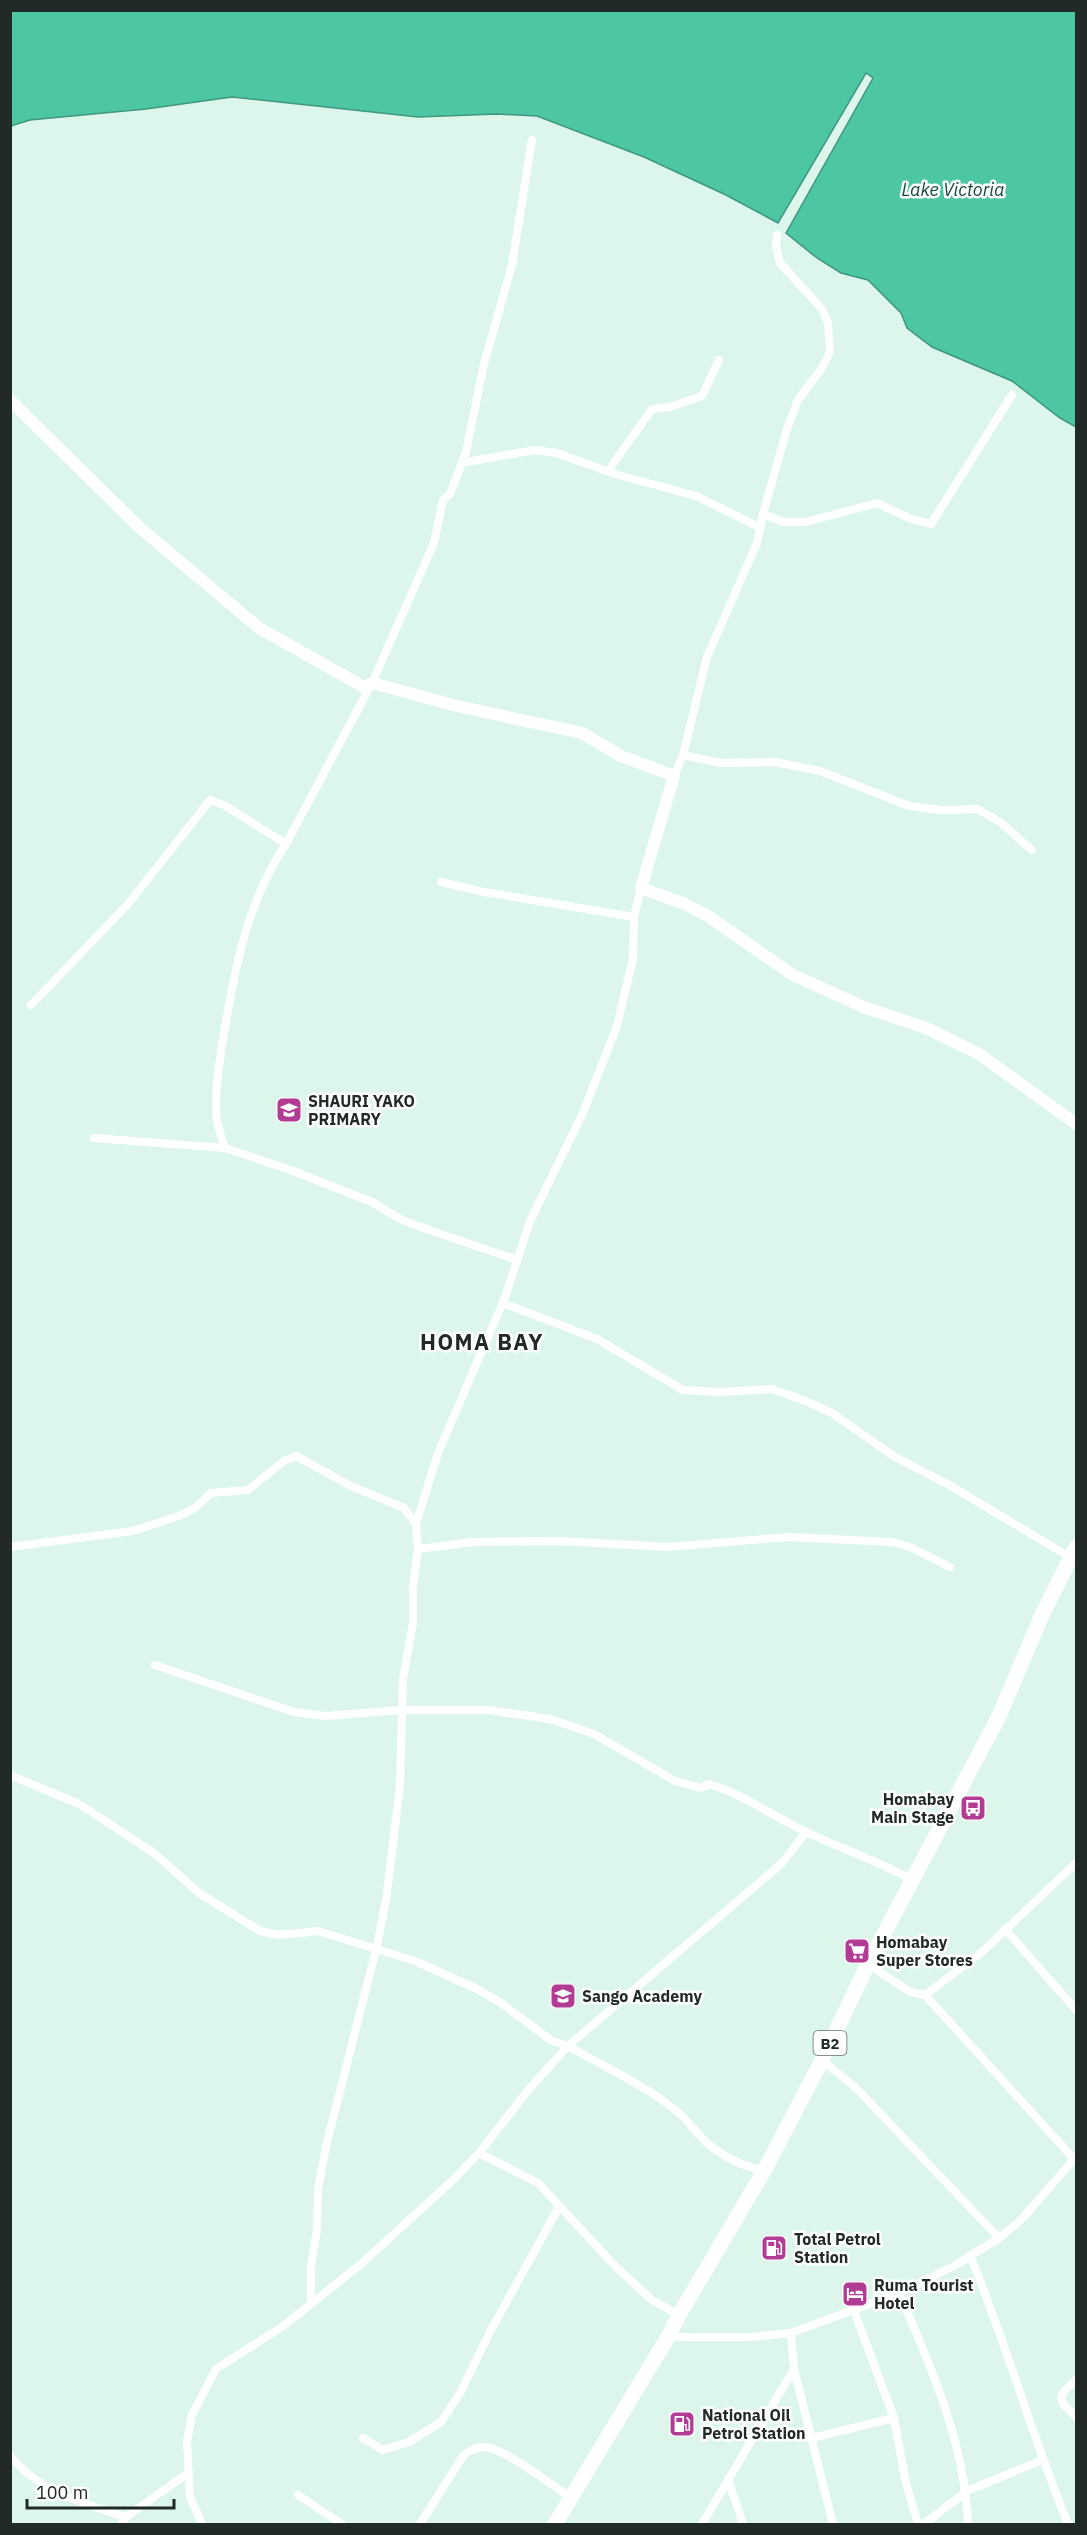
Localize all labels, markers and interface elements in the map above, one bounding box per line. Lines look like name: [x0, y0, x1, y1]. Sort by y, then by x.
water label: Lake Victoria: [902, 178, 1004, 201]
place label: SHAURI YAKO PRIMARY: [308, 1091, 415, 1129]
school or university icon: SHAURI YAKO PRIMARY: [274, 1095, 304, 1125]
district label: HOMA BAY: [420, 1327, 544, 1356]
place label: Homabay Main Stage: [871, 1789, 954, 1827]
bus stop icon: Homabay Main Stage: [958, 1793, 988, 1823]
place label: Homabay Super Stores: [876, 1932, 973, 1970]
supermarket icon: Homabay Super Stores: [842, 1936, 872, 1966]
school or university icon: Sango Academy: [548, 1981, 578, 2011]
place label: Sango Academy: [582, 1986, 702, 2006]
road number: B2: [814, 2031, 846, 2055]
place label: Total Petrol Station: [794, 2229, 881, 2267]
fuel station icon: Total Petrol Station: [759, 2233, 789, 2263]
place label: Ruma Tourist Hotel: [874, 2275, 973, 2313]
hotel icon: Ruma Tourist Hotel: [840, 2279, 870, 2309]
place label: National Oil Petrol Station: [702, 2405, 806, 2443]
fuel station icon: National Oil Petrol Station: [667, 2409, 697, 2439]
scale bar: [27, 2472, 174, 2510]
text: 100 m: [36, 2481, 88, 2504]

